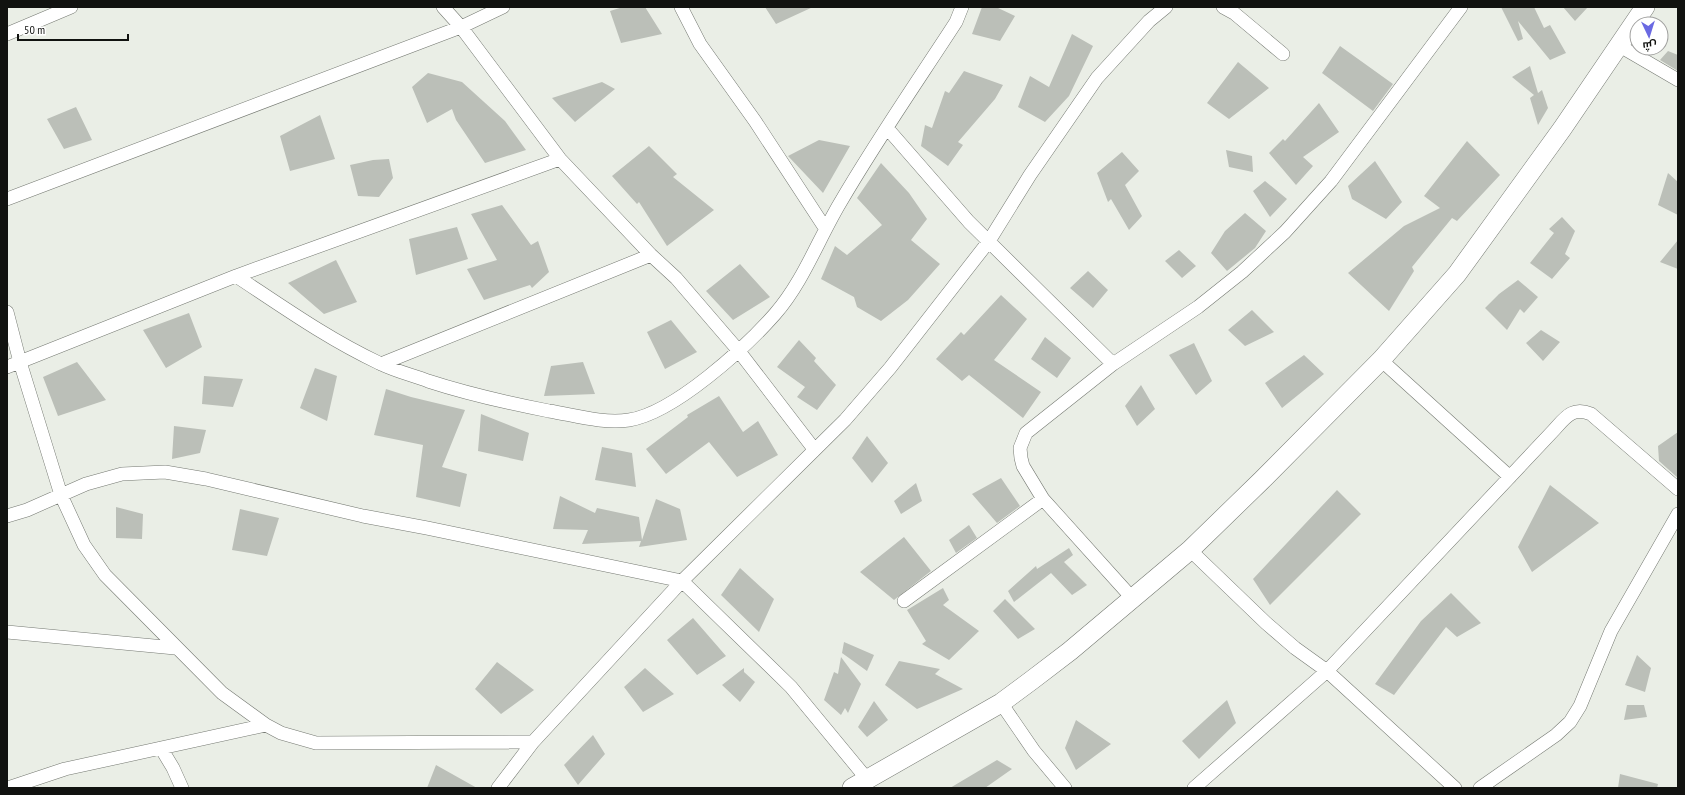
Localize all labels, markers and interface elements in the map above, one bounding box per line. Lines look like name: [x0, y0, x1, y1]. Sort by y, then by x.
scale bar: [18, 16, 128, 42]
north arrow: [1629, 16, 1669, 56]
text: 50 m: [24, 22, 45, 37]
text: ش: [1642, 39, 1657, 53]

